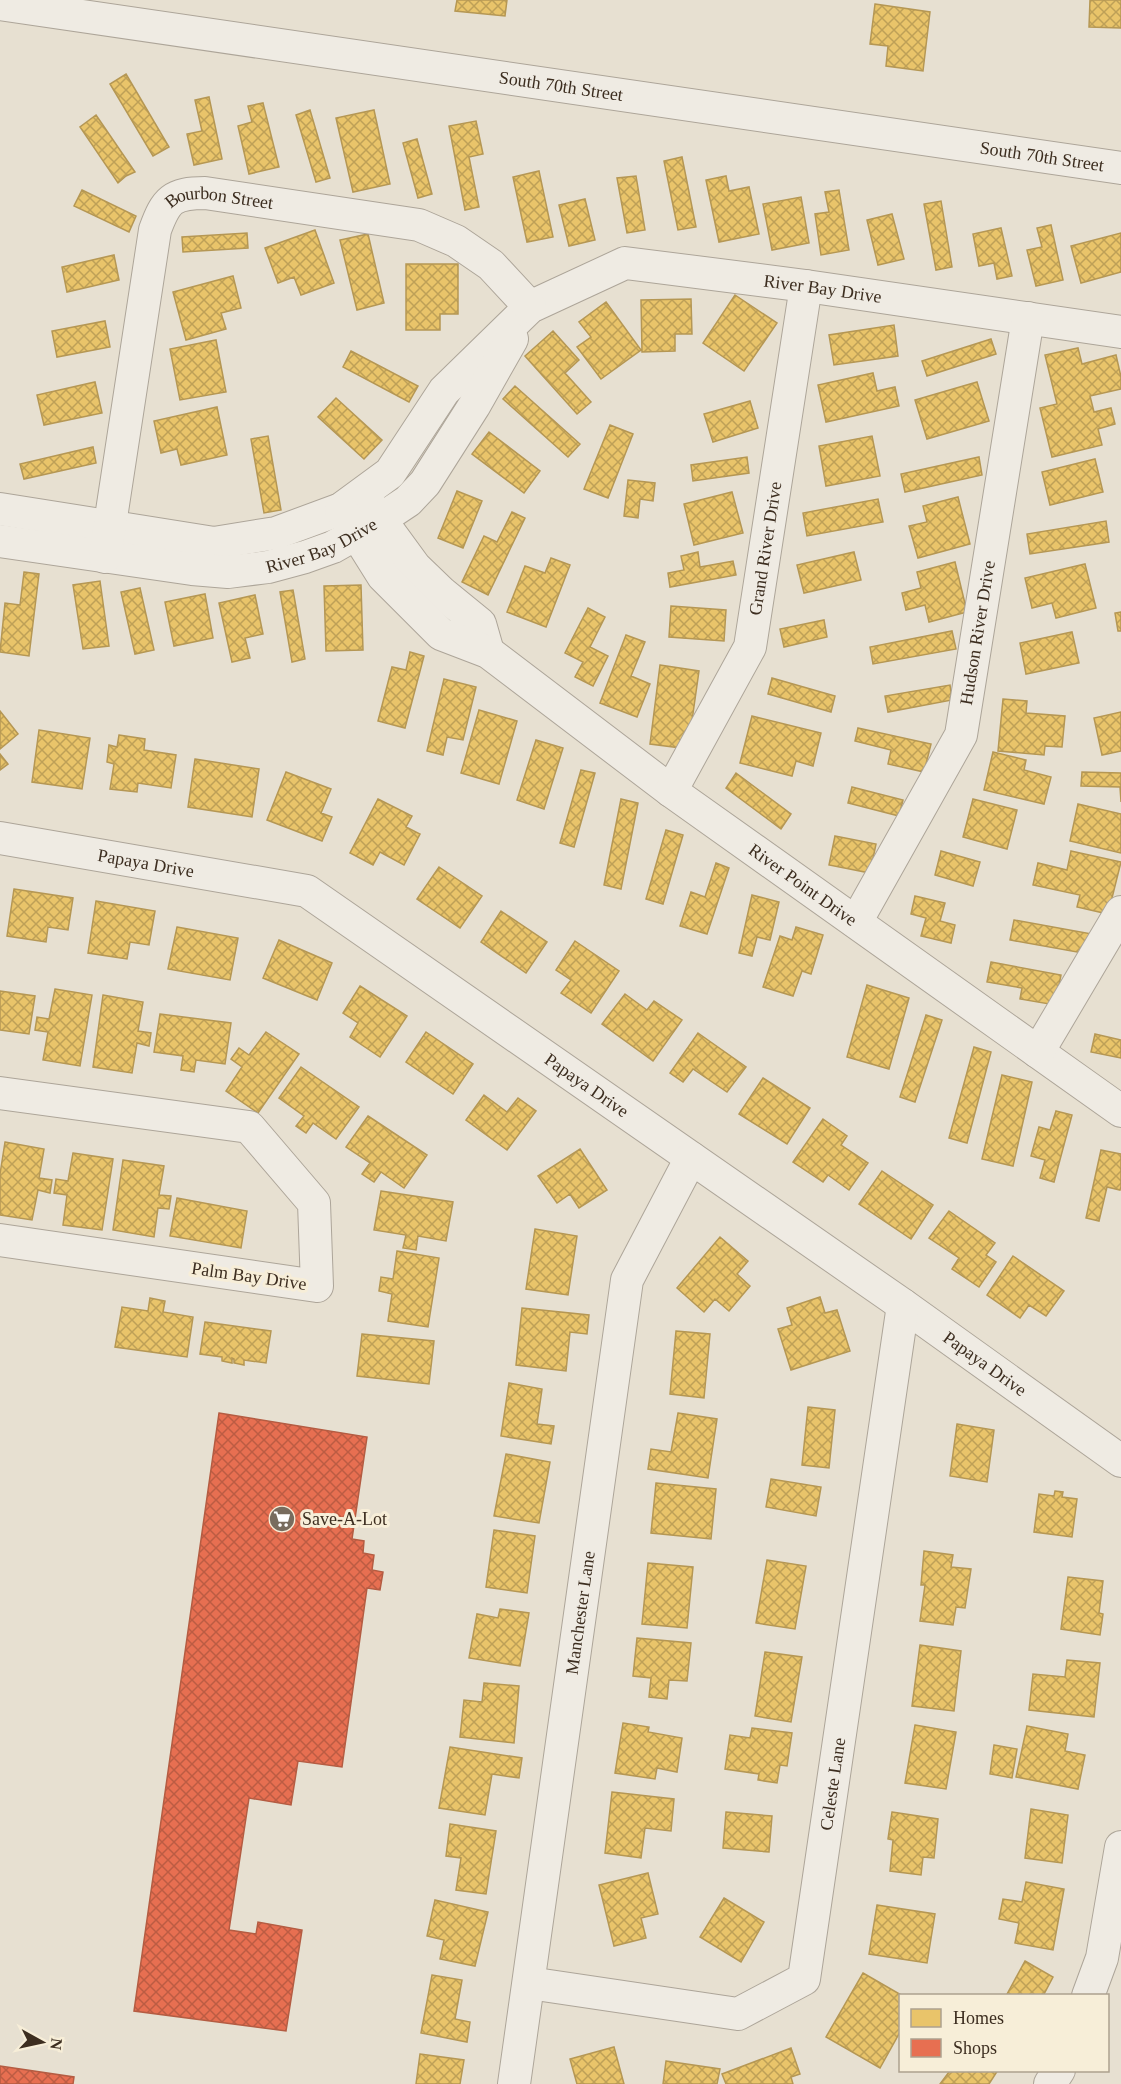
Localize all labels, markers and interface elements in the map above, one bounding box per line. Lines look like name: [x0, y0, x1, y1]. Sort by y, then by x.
street label: South 70th Street: [498, 67, 624, 105]
street label: South 70th Street: [979, 137, 1105, 175]
street label: Bourbon Street: [161, 183, 275, 213]
street label: River Bay Drive: [762, 271, 883, 307]
street label: Grand River Drive: [745, 480, 786, 617]
street label: River Bay Drive: [263, 514, 381, 577]
street label: Hudson River Drive: [956, 559, 999, 706]
street label: River Point Drive: [745, 839, 861, 930]
street label: Papaya Drive: [96, 845, 196, 881]
street label: Papaya Drive: [541, 1049, 632, 1121]
street label: Palm Bay Drive: [190, 1258, 308, 1294]
street label: Papaya Drive: [939, 1327, 1030, 1400]
supermarket icon: Save-A-Lot: [267, 1504, 297, 1534]
place label: Save-A-Lot: [302, 1509, 387, 1529]
street label: Manchester Lane: [562, 1550, 599, 1676]
street label: Celeste Lane: [816, 1736, 849, 1832]
legend: [899, 1994, 1109, 2072]
text: Homes: [953, 2008, 1004, 2028]
north arrow: [12, 2012, 72, 2072]
text: N: [47, 2037, 66, 2051]
text: Shops: [953, 2038, 997, 2058]

